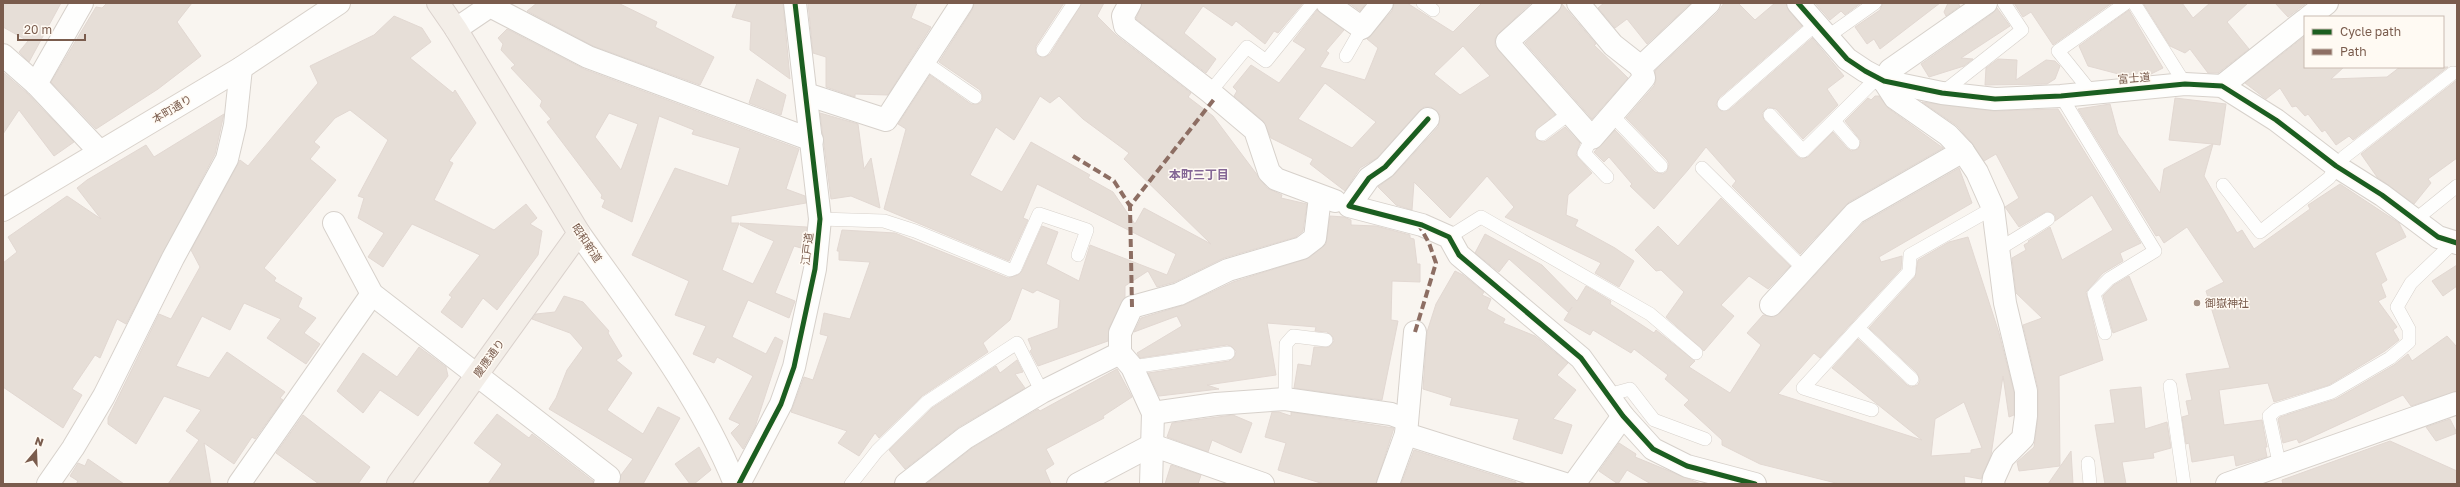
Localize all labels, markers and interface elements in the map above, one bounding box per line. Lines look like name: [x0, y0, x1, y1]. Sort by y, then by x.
scale bar: [18, 16, 85, 42]
legend: [2304, 16, 2444, 68]
text: 20 m: [24, 22, 52, 37]
text: Cycle path: [2340, 24, 2401, 39]
text: Path: [2340, 44, 2367, 59]
street label: 富士道: [2117, 70, 2151, 85]
street label: 本町通り: [150, 92, 194, 125]
district label: 本町三丁目: [1169, 167, 1229, 182]
street label: 昭和新道: [570, 221, 605, 265]
street label: 江戸道: [798, 232, 815, 266]
place label: 御嶽神社: [2204, 296, 2249, 309]
marker: 御嶽神社: [2192, 298, 2202, 308]
street label: 慶應通り: [470, 336, 507, 379]
north arrow: [16, 431, 56, 471]
text: N: [33, 434, 45, 449]

